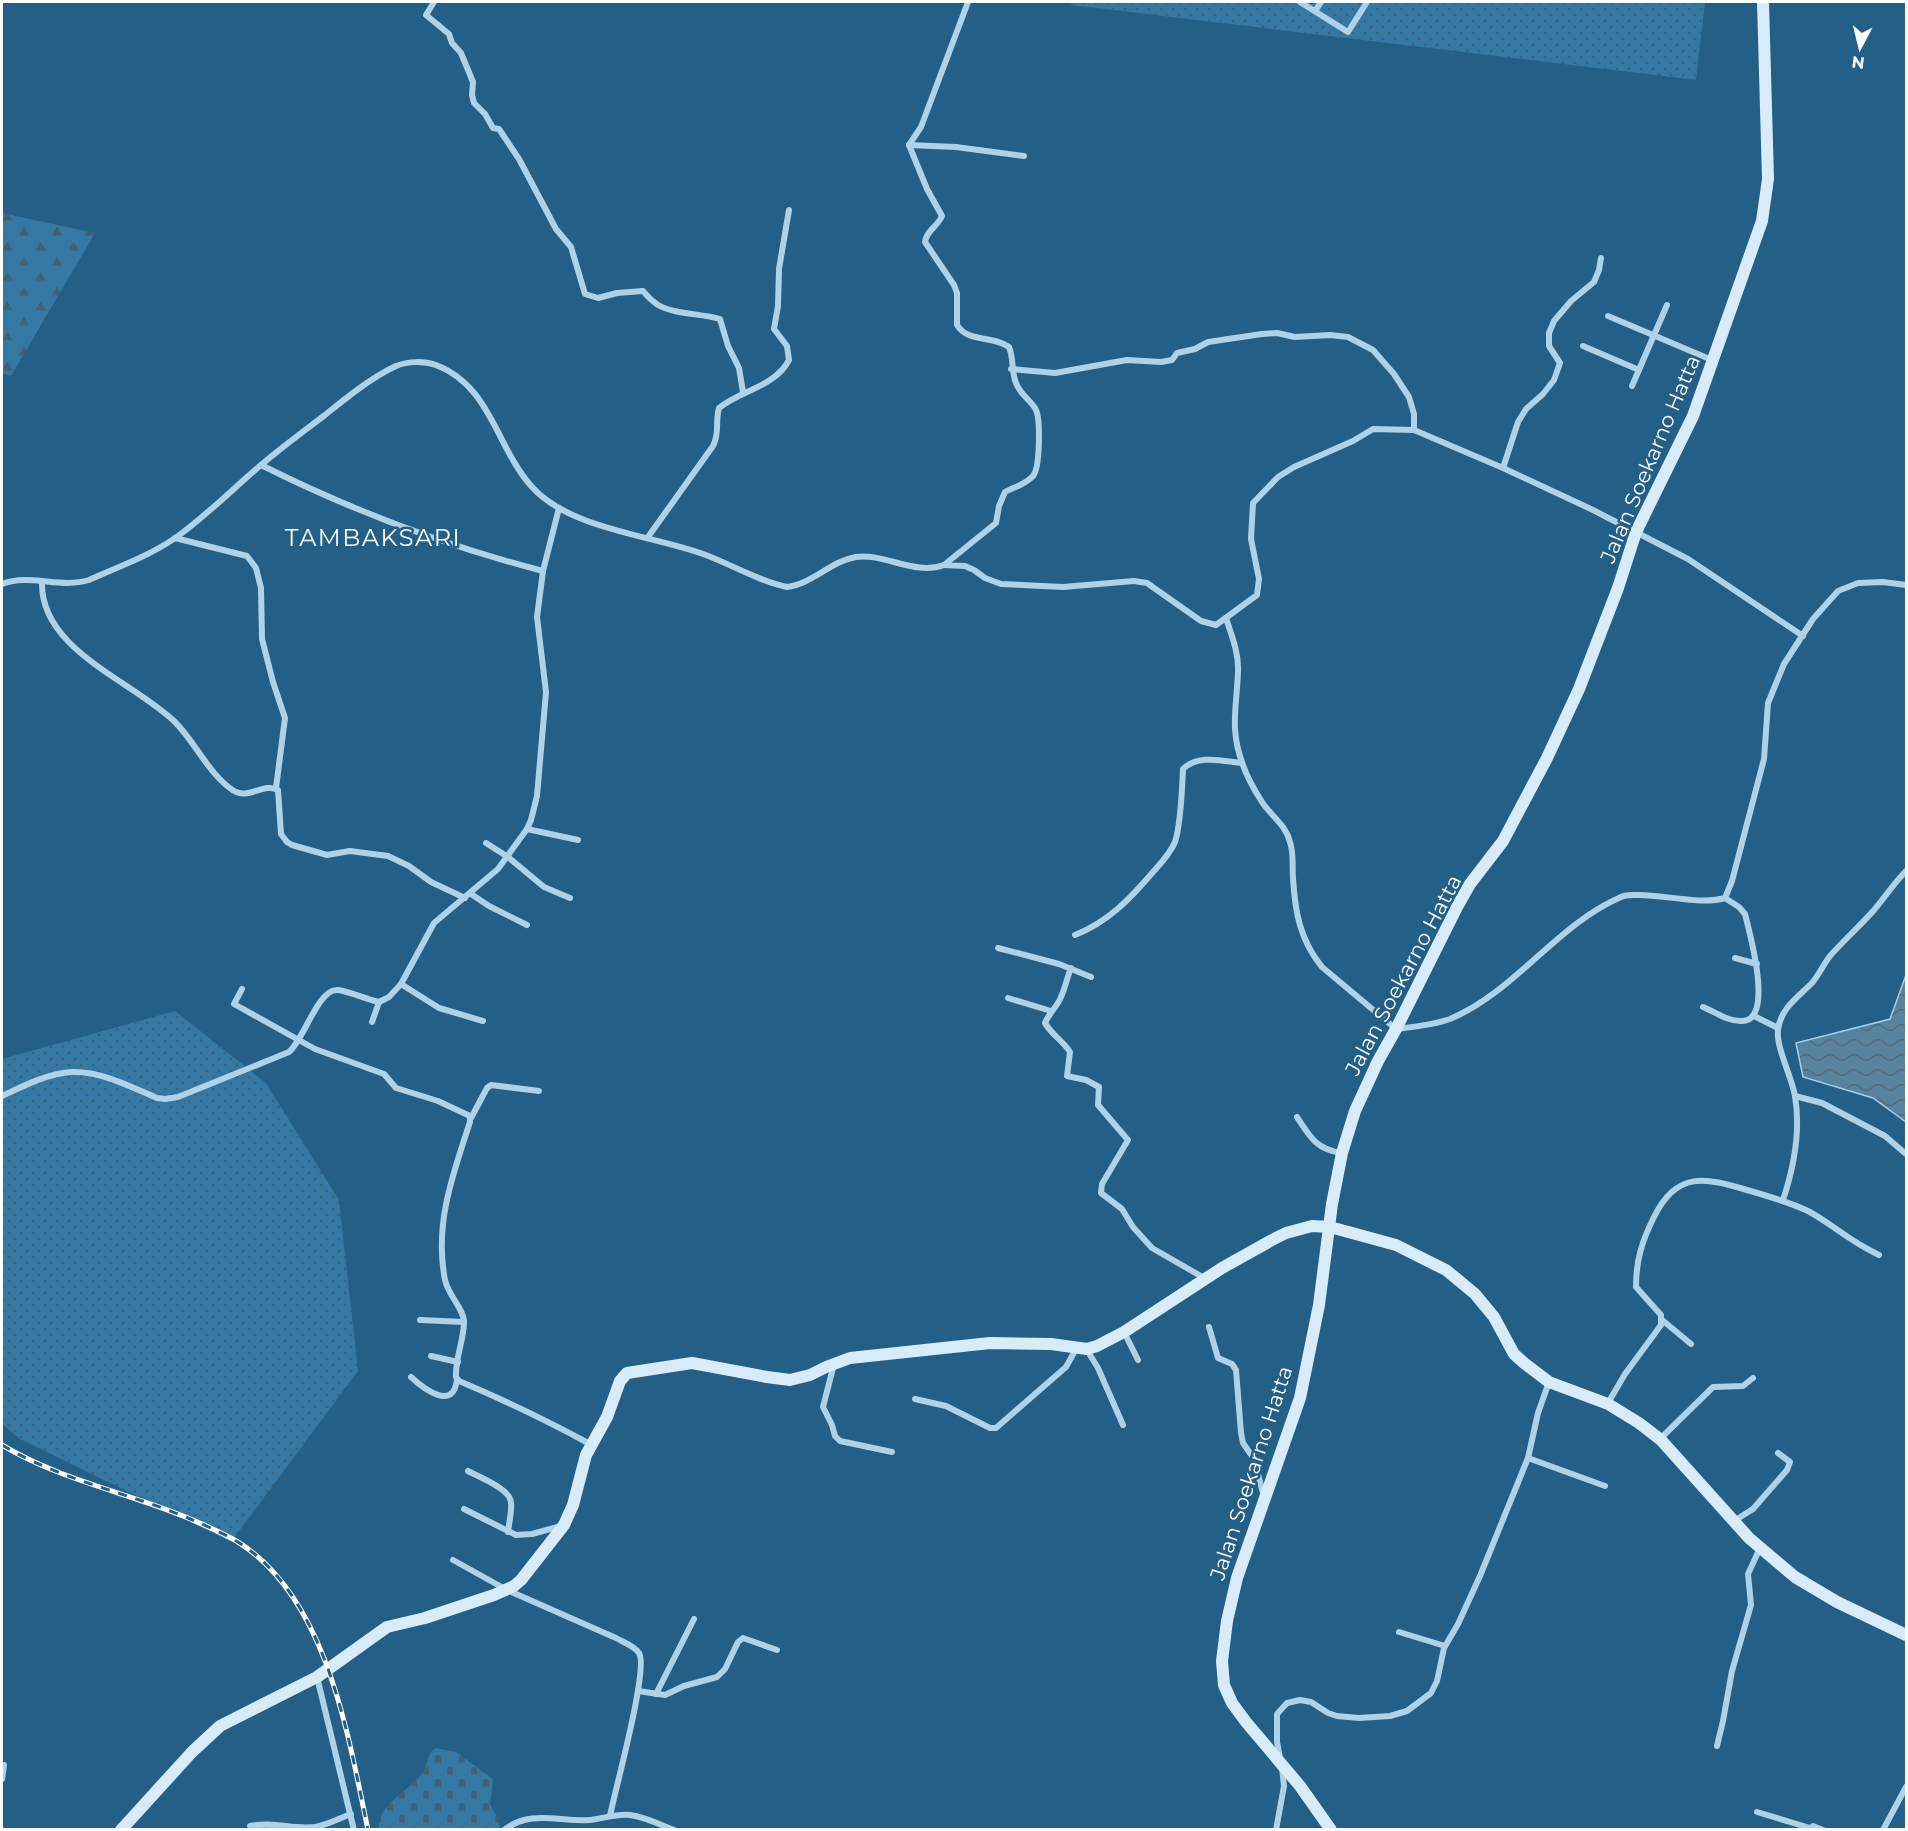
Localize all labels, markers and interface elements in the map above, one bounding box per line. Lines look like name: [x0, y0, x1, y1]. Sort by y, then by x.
north arrow: [1830, 18, 1890, 78]
text: N: [1851, 52, 1866, 73]
street label: Jalan Soekarno Hatta: [1594, 351, 1705, 568]
district label: TAMBAKSARI: [285, 523, 461, 552]
street label: Jalan Soekarno Hatta: [1339, 870, 1466, 1080]
street label: Jalan Soekarno Hatta: [1204, 1363, 1297, 1584]

